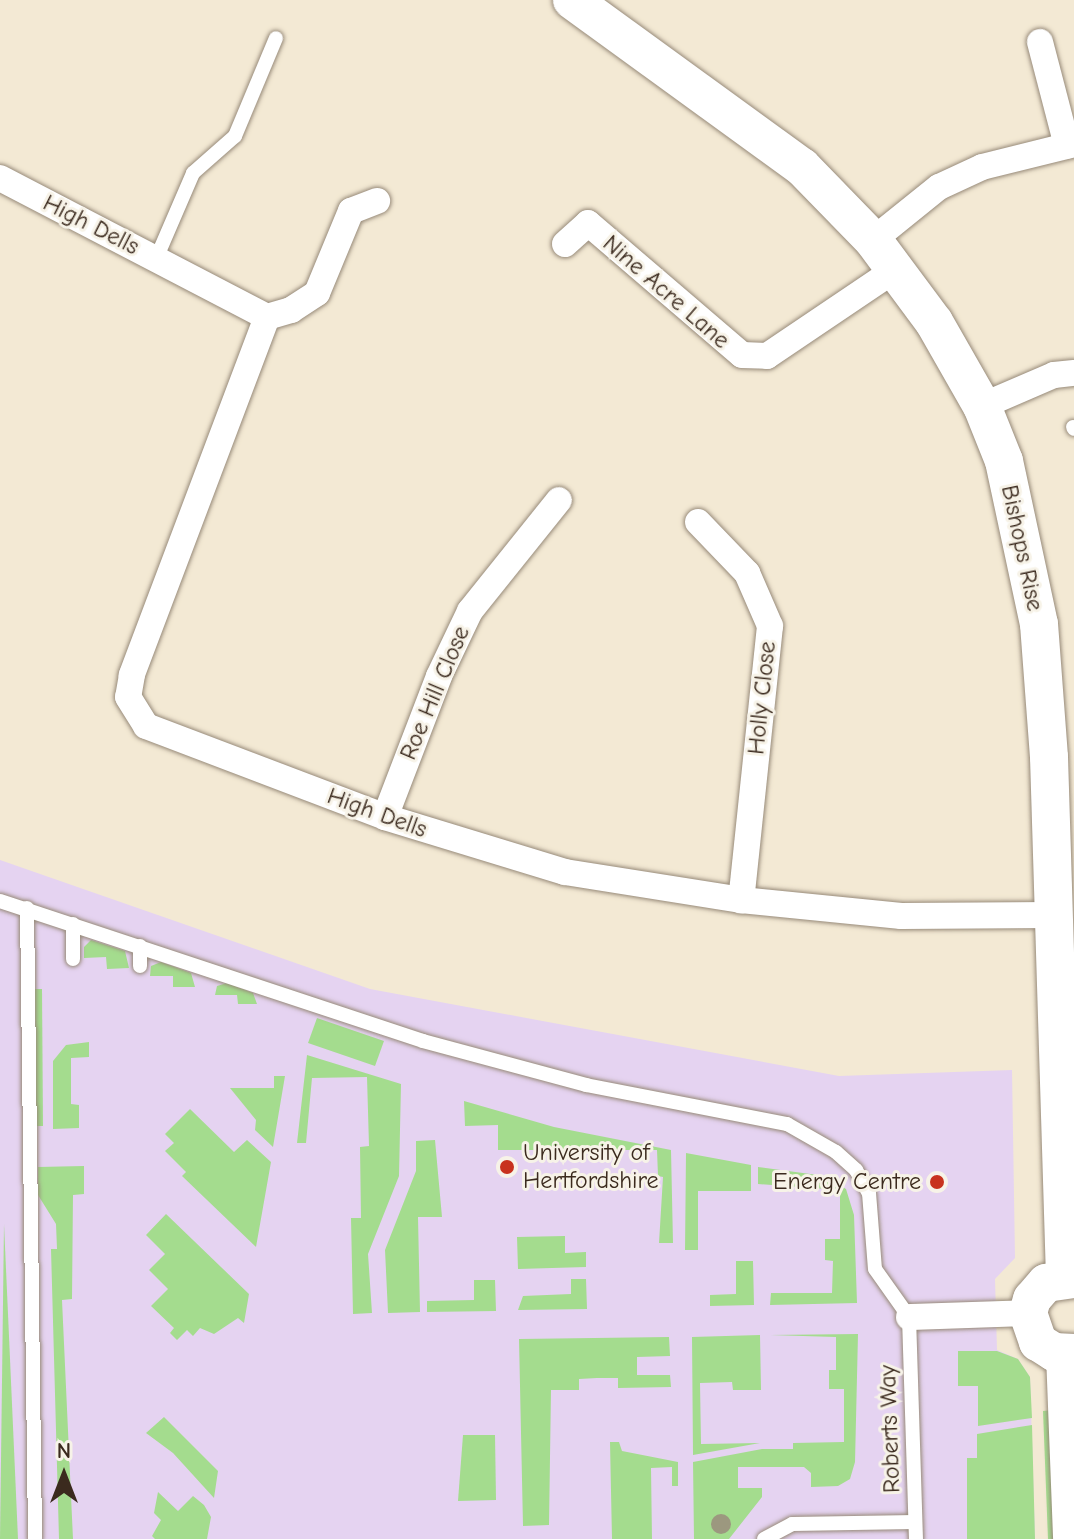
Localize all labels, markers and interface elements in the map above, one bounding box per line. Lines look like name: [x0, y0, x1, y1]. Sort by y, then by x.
street label: High Dells: [38, 189, 144, 261]
street label: Nine Acre Lane: [597, 229, 735, 355]
street label: Bishops Rise: [995, 482, 1049, 614]
street label: Roe Hill Close: [394, 622, 476, 764]
street label: Holly Close: [742, 640, 782, 756]
street label: High Dells: [323, 782, 431, 844]
place label: University of Hertfordshire: [523, 1139, 659, 1195]
marker: University of Hertfordshire: [498, 1158, 516, 1176]
place label: Energy Centre: [773, 1168, 921, 1196]
marker: Energy Centre: [928, 1173, 946, 1191]
street label: Roberts Way: [873, 1364, 907, 1494]
north arrow: [24, 1435, 104, 1515]
text: N: [57, 1438, 71, 1464]

